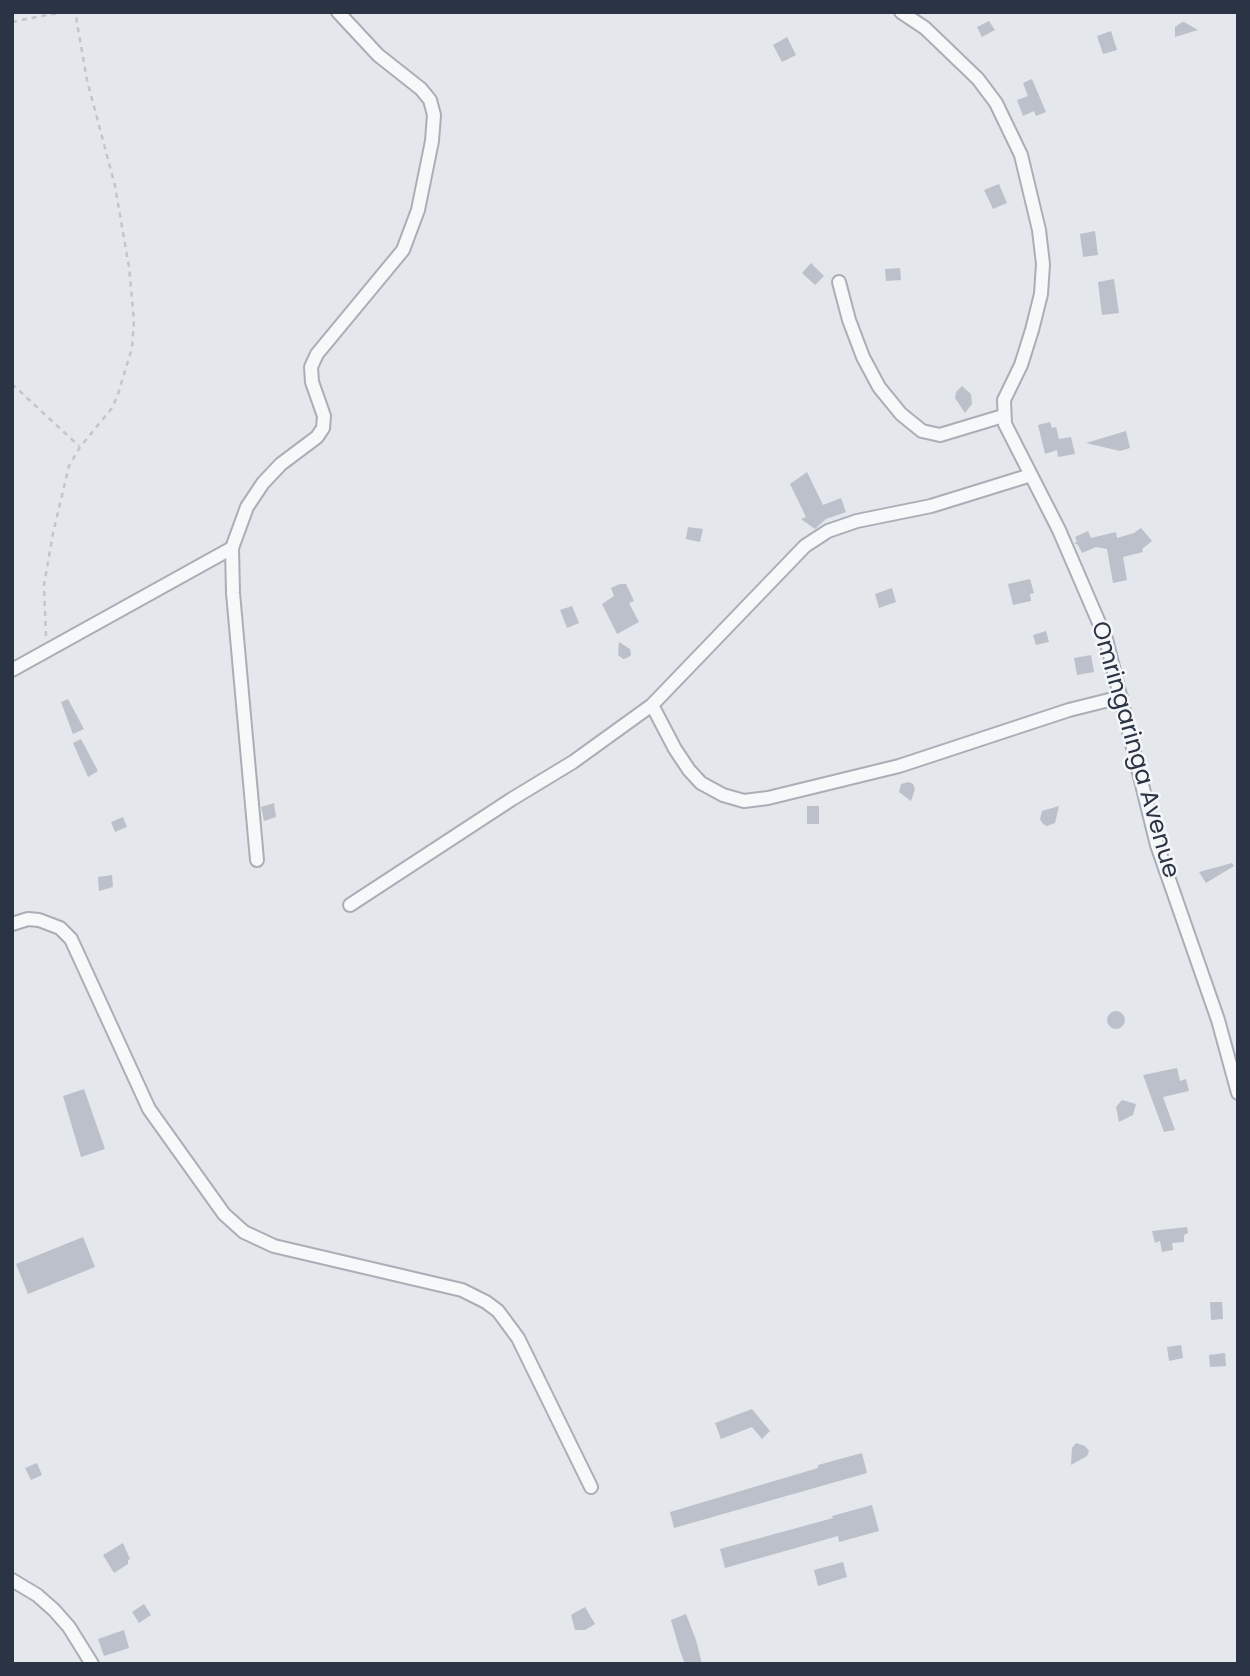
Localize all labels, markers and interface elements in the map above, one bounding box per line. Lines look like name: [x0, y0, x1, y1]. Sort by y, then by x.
street label: Omringaringa Avenue: [1084, 618, 1184, 882]

